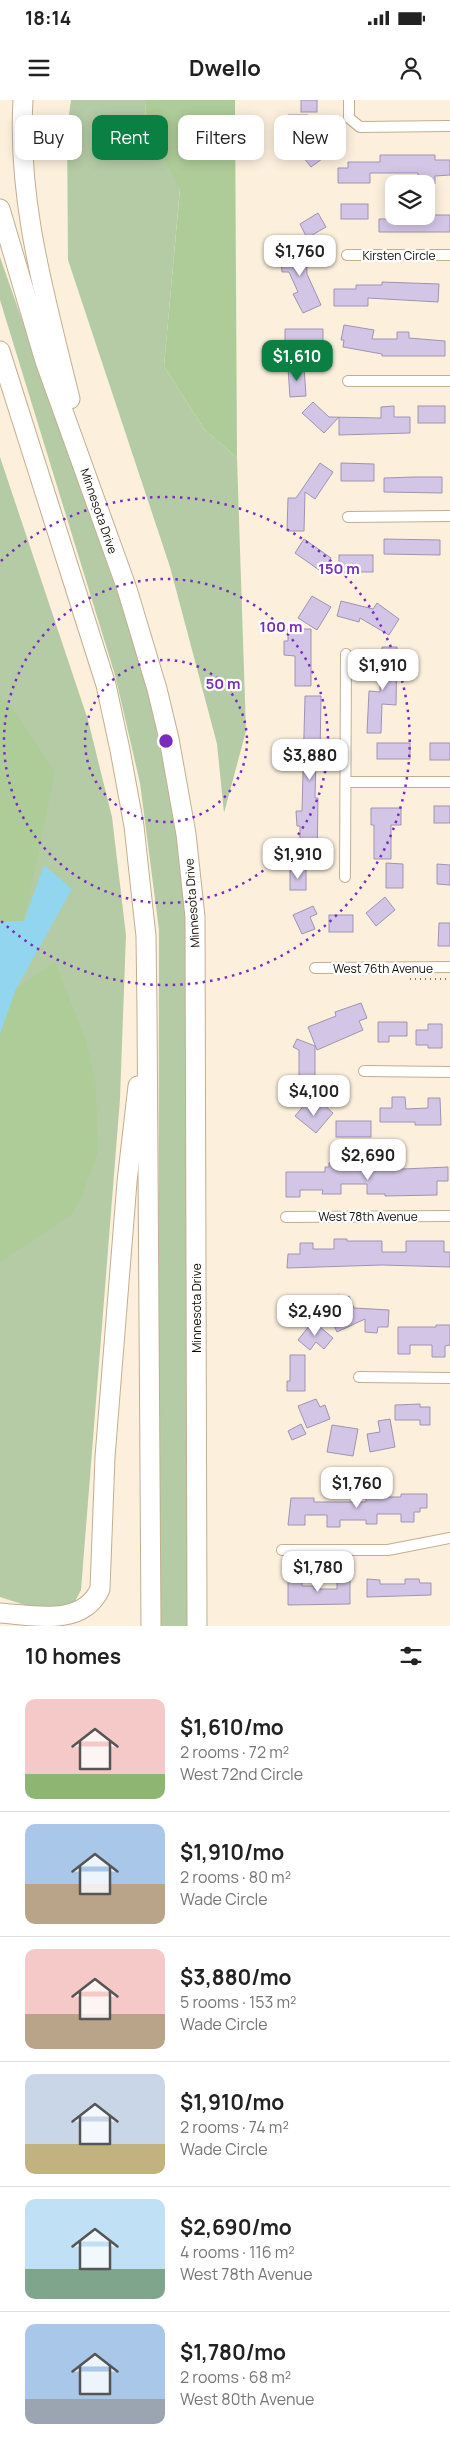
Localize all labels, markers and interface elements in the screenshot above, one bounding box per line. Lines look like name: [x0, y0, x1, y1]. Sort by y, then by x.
text: 18:14: [25, 5, 71, 31]
text: Dwello: [189, 53, 261, 83]
icon: menu: [25, 54, 53, 82]
icon: person: [397, 54, 425, 82]
chip: Buy: [15, 115, 82, 160]
chip: Rent: [92, 115, 168, 160]
chip: Filters: [178, 115, 264, 160]
chip: New: [274, 115, 346, 160]
map controls: [385, 175, 435, 225]
button: layers: [385, 175, 435, 225]
pin: $1,760: [259, 234, 341, 277]
text: $1,760: [275, 240, 325, 262]
street label: Kirsten Circle: [362, 247, 436, 264]
pin: $1,610: [256, 340, 338, 382]
text: $1,610: [273, 345, 321, 367]
street label: Minnesota Drive: [76, 466, 122, 556]
text: 150 m: [318, 558, 360, 579]
text: 100 m: [260, 616, 302, 637]
pin: $1,910: [342, 648, 424, 691]
text: $1,910: [359, 654, 407, 676]
text: 50 m: [205, 673, 241, 694]
centre of rings: [157, 732, 175, 750]
pin: $3,880: [269, 738, 351, 781]
text: $3,880: [283, 744, 337, 766]
pin: $1,910: [257, 838, 339, 880]
text: $1,910: [274, 843, 322, 865]
street label: Minnesota Drive: [180, 858, 204, 948]
street label: West 76th Avenue: [333, 960, 433, 977]
pin: $4,100: [273, 1074, 355, 1117]
text: $4,100: [289, 1080, 339, 1102]
pin: $2,690: [327, 1138, 409, 1181]
text: $2,690: [341, 1144, 395, 1166]
street label: West 78th Avenue: [318, 1208, 418, 1225]
street label: Minnesota Drive: [188, 1263, 205, 1353]
pin: $2,490: [274, 1294, 356, 1337]
text: $2,490: [288, 1300, 342, 1322]
pin: $1,760: [316, 1466, 398, 1509]
text: $1,760: [332, 1472, 382, 1494]
pin: $1,780: [277, 1550, 359, 1593]
text: $1,780: [293, 1556, 343, 1578]
text: 10 homes: [25, 1642, 121, 1670]
icon: filters: [397, 1642, 425, 1670]
text: $1,610/mo: [180, 1713, 284, 1741]
icon: home: [65, 1719, 125, 1779]
text: 2 rooms · 72 m²: [180, 1741, 289, 1763]
text: West 72nd Circle: [180, 1763, 303, 1785]
text: $1,910/mo: [180, 1838, 284, 1866]
icon: home: [65, 1844, 125, 1904]
text: 2 rooms · 80 m²: [180, 1866, 291, 1888]
text: Wade Circle: [180, 1888, 268, 1910]
text: $3,880/mo: [180, 1963, 291, 1991]
icon: home: [65, 1969, 125, 2029]
text: 5 rooms · 153 m²: [180, 1991, 296, 2013]
text: Wade Circle: [180, 2013, 268, 2035]
text: $1,910/mo: [180, 2088, 284, 2116]
icon: home: [65, 2094, 125, 2154]
text: 2 rooms · 74 m²: [180, 2116, 289, 2138]
text: Wade Circle: [180, 2138, 268, 2160]
text: $2,690/mo: [180, 2213, 292, 2241]
icon: home: [65, 2219, 125, 2279]
text: 4 rooms · 116 m²: [180, 2241, 295, 2263]
text: West 78th Avenue: [180, 2263, 313, 2285]
text: $1,780/mo: [180, 2338, 286, 2366]
icon: home: [65, 2344, 125, 2404]
text: 2 rooms · 68 m²: [180, 2366, 291, 2388]
text: West 80th Avenue: [180, 2388, 314, 2410]

